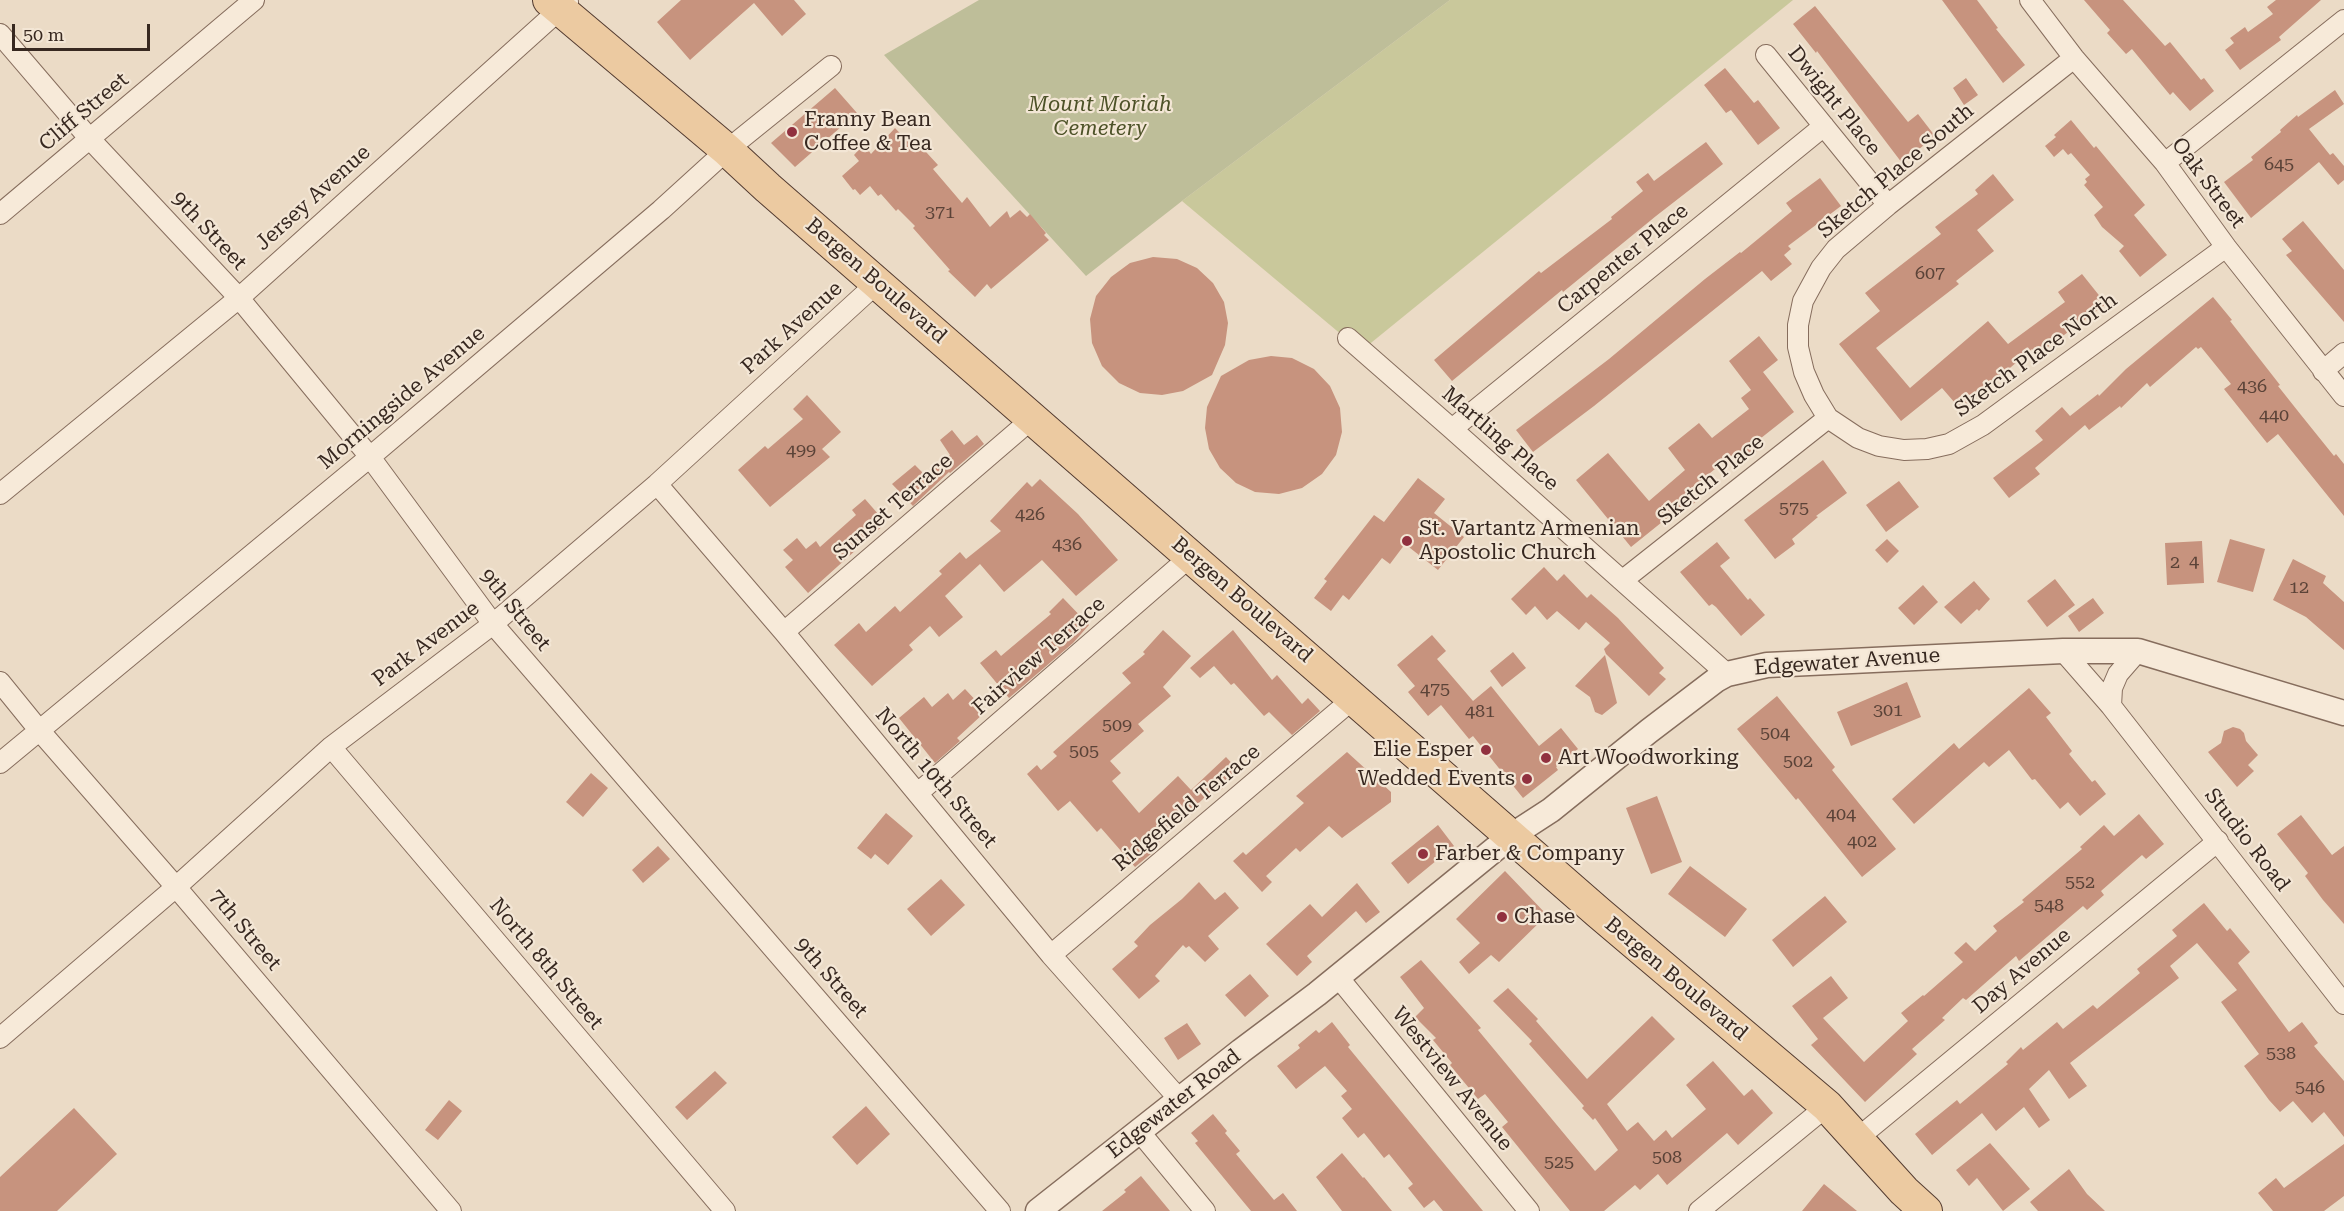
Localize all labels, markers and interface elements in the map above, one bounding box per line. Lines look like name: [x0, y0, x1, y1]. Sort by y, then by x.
scale bar: [15, 12, 153, 50]
text: 50 m: [23, 24, 64, 45]
street label: Dwight Place: [1782, 41, 1886, 161]
street label: Cliff Street: [34, 67, 134, 157]
park label: Mount Moriah Cemetery: [1028, 92, 1172, 142]
street label: Sketch Place South: [1813, 98, 1979, 244]
place label: Franny Bean Coffee & Tea: [804, 107, 932, 157]
marker: Franny Bean Coffee & Tea: [785, 125, 799, 139]
street label: Oak Street: [2166, 133, 2250, 233]
street label: Jersey Avenue: [250, 140, 376, 256]
house number: 645: [2264, 154, 2294, 176]
street label: 9th Street: [166, 186, 252, 276]
street label: Carpenter Place: [1552, 198, 1694, 320]
house number: 371: [925, 202, 955, 224]
street label: Bergen Boulevard: [800, 213, 952, 349]
house number: 607: [1915, 263, 1945, 285]
street label: Park Avenue: [736, 276, 848, 380]
street label: Sketch Place North: [1950, 288, 2122, 422]
street label: Morningside Avenue: [314, 321, 490, 475]
house number: 436: [2237, 376, 2267, 398]
street label: Martling Place: [1437, 382, 1563, 496]
house number: 440: [2259, 405, 2289, 427]
street label: Sketch Place: [1653, 429, 1769, 531]
house number: 499: [786, 440, 816, 462]
street label: Sunset Terrace: [828, 448, 958, 566]
house number: 575: [1779, 498, 1809, 520]
house number: 426: [1015, 504, 1045, 526]
place label: St. Vartantz Armenian Apostolic Church: [1419, 516, 1640, 566]
street label: Bergen Boulevard: [1166, 532, 1318, 668]
house number: 436: [1052, 534, 1082, 556]
marker: St. Vartantz Armenian Apostolic Church: [1400, 534, 1414, 548]
house number: 4: [2189, 551, 2199, 573]
house number: 2: [2170, 552, 2180, 574]
street label: 9th Street: [474, 564, 556, 656]
house number: 12: [2289, 577, 2309, 599]
street label: Fairview Terrace: [968, 592, 1110, 720]
street label: Park Avenue: [368, 596, 484, 692]
street label: Edgewater Avenue: [1753, 643, 1941, 681]
house number: 475: [1420, 679, 1450, 701]
house number: 301: [1873, 700, 1903, 722]
house number: 481: [1465, 701, 1495, 723]
street label: North 10th Street: [870, 703, 1002, 853]
house number: 509: [1102, 715, 1132, 737]
house number: 504: [1760, 723, 1790, 745]
place label: Elie Esper: [1373, 737, 1474, 763]
street label: Ridgefield Terrace: [1108, 739, 1266, 877]
house number: 505: [1069, 741, 1099, 763]
marker: Elie Esper: [1479, 743, 1493, 757]
place label: Art Woodworking: [1558, 745, 1738, 771]
marker: Art Woodworking: [1539, 751, 1553, 765]
house number: 502: [1783, 751, 1813, 773]
place label: Wedded Events: [1358, 766, 1515, 792]
marker: Wedded Events: [1520, 772, 1534, 786]
street label: Studio Road: [2199, 783, 2295, 897]
house number: 404: [1826, 804, 1856, 826]
house number: 402: [1847, 831, 1877, 853]
place label: Farber & Company: [1435, 841, 1624, 867]
marker: Farber & Company: [1416, 847, 1430, 861]
house number: 552: [2065, 872, 2095, 894]
street label: 7th Street: [204, 884, 286, 976]
street label: North 8th Street: [484, 893, 608, 1035]
house number: 548: [2034, 895, 2064, 917]
place label: Chase: [1514, 904, 1575, 930]
marker: Chase: [1495, 910, 1509, 924]
street label: Bergen Boulevard: [1599, 912, 1753, 1046]
street label: Day Avenue: [1968, 923, 2076, 1019]
street label: 9th Street: [789, 932, 873, 1024]
street label: Westview Avenue: [1386, 1002, 1518, 1156]
house number: 538: [2266, 1043, 2296, 1065]
street label: Edgewater Road: [1102, 1044, 1246, 1164]
house number: 546: [2295, 1077, 2325, 1099]
house number: 508: [1652, 1147, 1682, 1169]
house number: 525: [1544, 1152, 1574, 1174]

